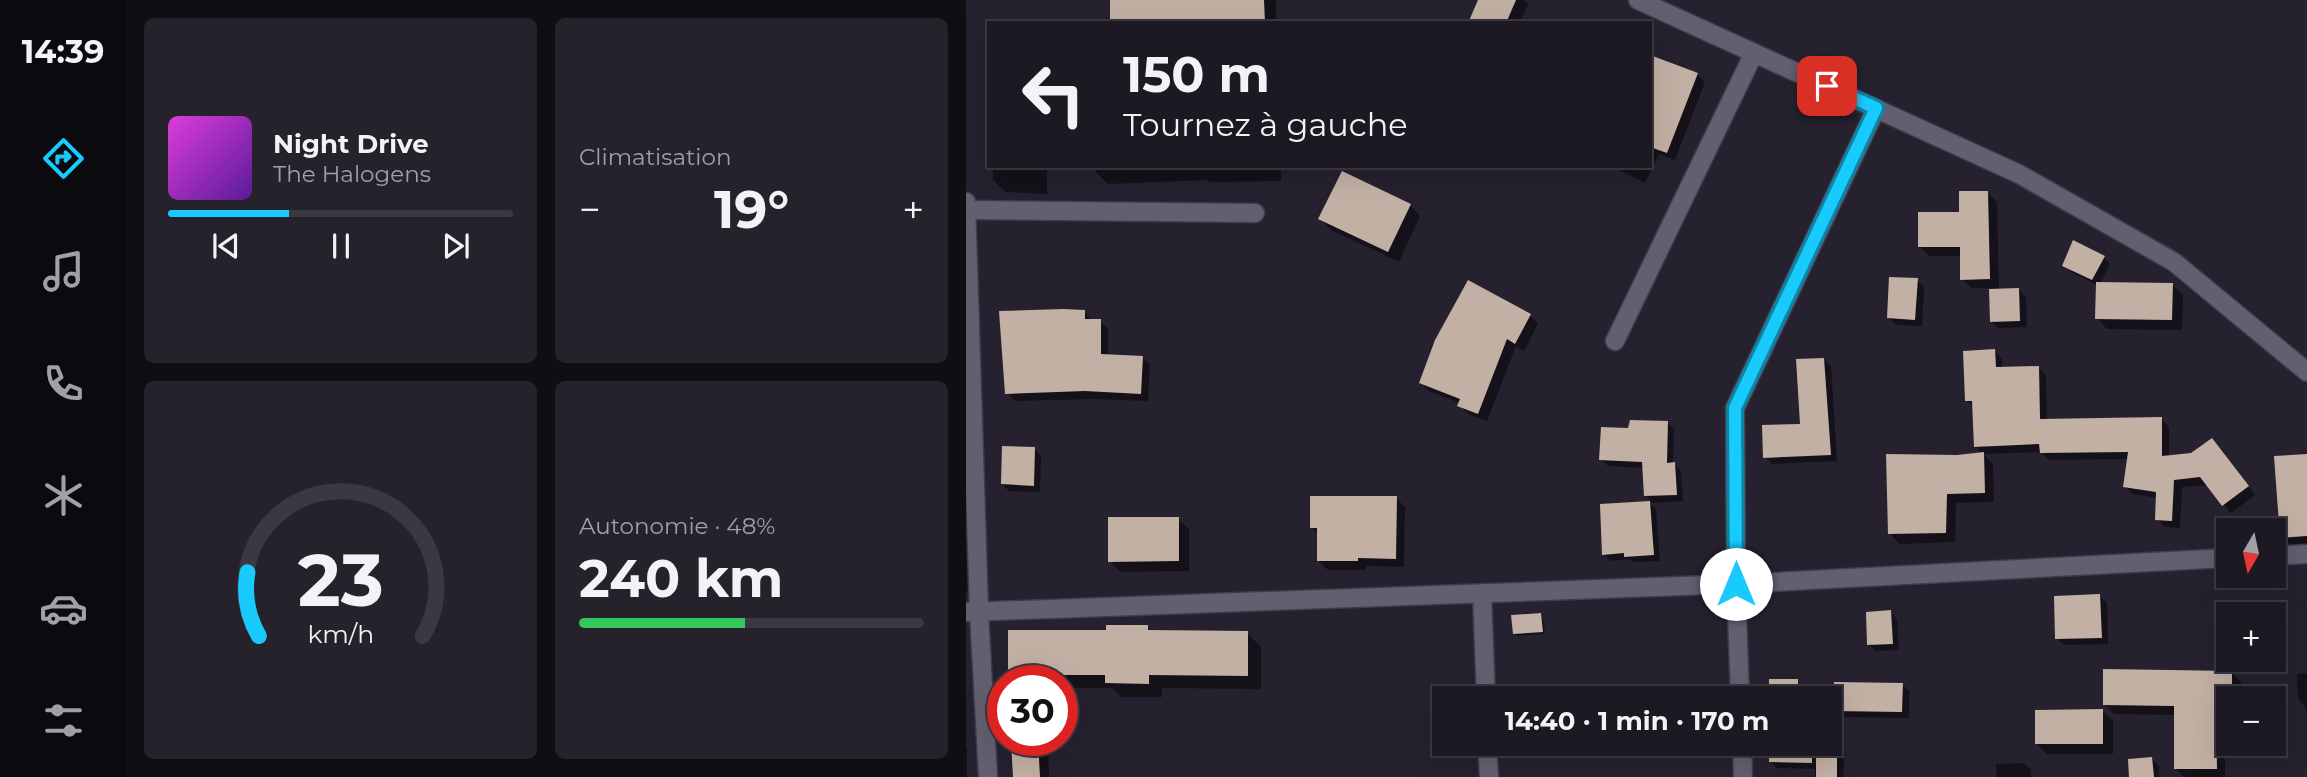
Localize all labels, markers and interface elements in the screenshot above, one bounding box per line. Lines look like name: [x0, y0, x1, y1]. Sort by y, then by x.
text: 14:39: [22, 32, 104, 71]
text: 150 m: [1123, 45, 1270, 104]
icon: left: [1008, 49, 1099, 140]
pin: [1797, 56, 1857, 116]
icon: arrive: [1808, 67, 1846, 105]
text: Tournez à gauche: [1123, 105, 1408, 144]
text: Night Drive: [273, 128, 429, 160]
icon: directions: [39, 134, 88, 183]
text: Climatisation: [579, 143, 731, 171]
text: The Halogens: [273, 160, 431, 188]
text: 19°: [714, 178, 789, 241]
text: −: [579, 186, 601, 233]
text: +: [902, 186, 924, 233]
icon: previous: [207, 227, 245, 265]
icon: pause: [322, 227, 360, 265]
icon: next: [437, 227, 475, 265]
icon: music: [39, 247, 88, 296]
icon: phone: [39, 359, 88, 408]
icon: climate: [39, 471, 88, 520]
text: Autonomie · 48%: [579, 512, 775, 540]
north arrow: [2216, 518, 2286, 588]
map controls: [2216, 518, 2286, 756]
text: 23: [297, 536, 384, 624]
text: 240 km: [579, 547, 783, 610]
position arrow: [1699, 547, 1773, 621]
icon: car: [39, 584, 88, 633]
button: +: [2216, 602, 2286, 672]
text: km/h: [307, 619, 374, 649]
speed limit sign: 30: [987, 665, 1078, 756]
button: −: [2216, 686, 2286, 756]
icon: filters: [39, 696, 88, 745]
text: 14:40 · 1 min · 170 m: [1505, 705, 1769, 737]

